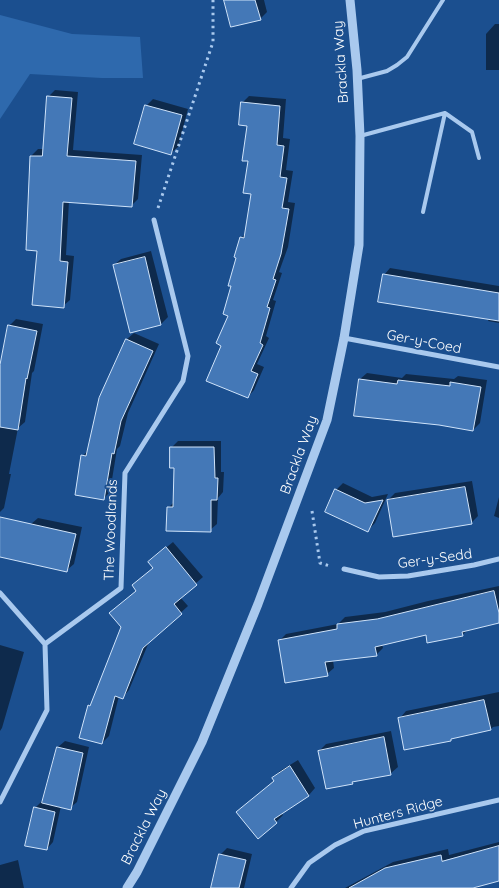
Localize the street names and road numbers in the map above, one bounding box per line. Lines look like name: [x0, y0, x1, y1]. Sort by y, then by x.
street label: Brackla Way: [330, 20, 352, 104]
street label: Ger-y-Coed: [385, 327, 463, 357]
street label: Brackla Way: [277, 413, 321, 497]
street label: The Woodlands: [101, 479, 121, 581]
street label: Ger-y-Sedd: [397, 545, 473, 573]
street label: Brackla Way: [118, 786, 170, 868]
street label: Hunters Ridge: [352, 793, 444, 833]

